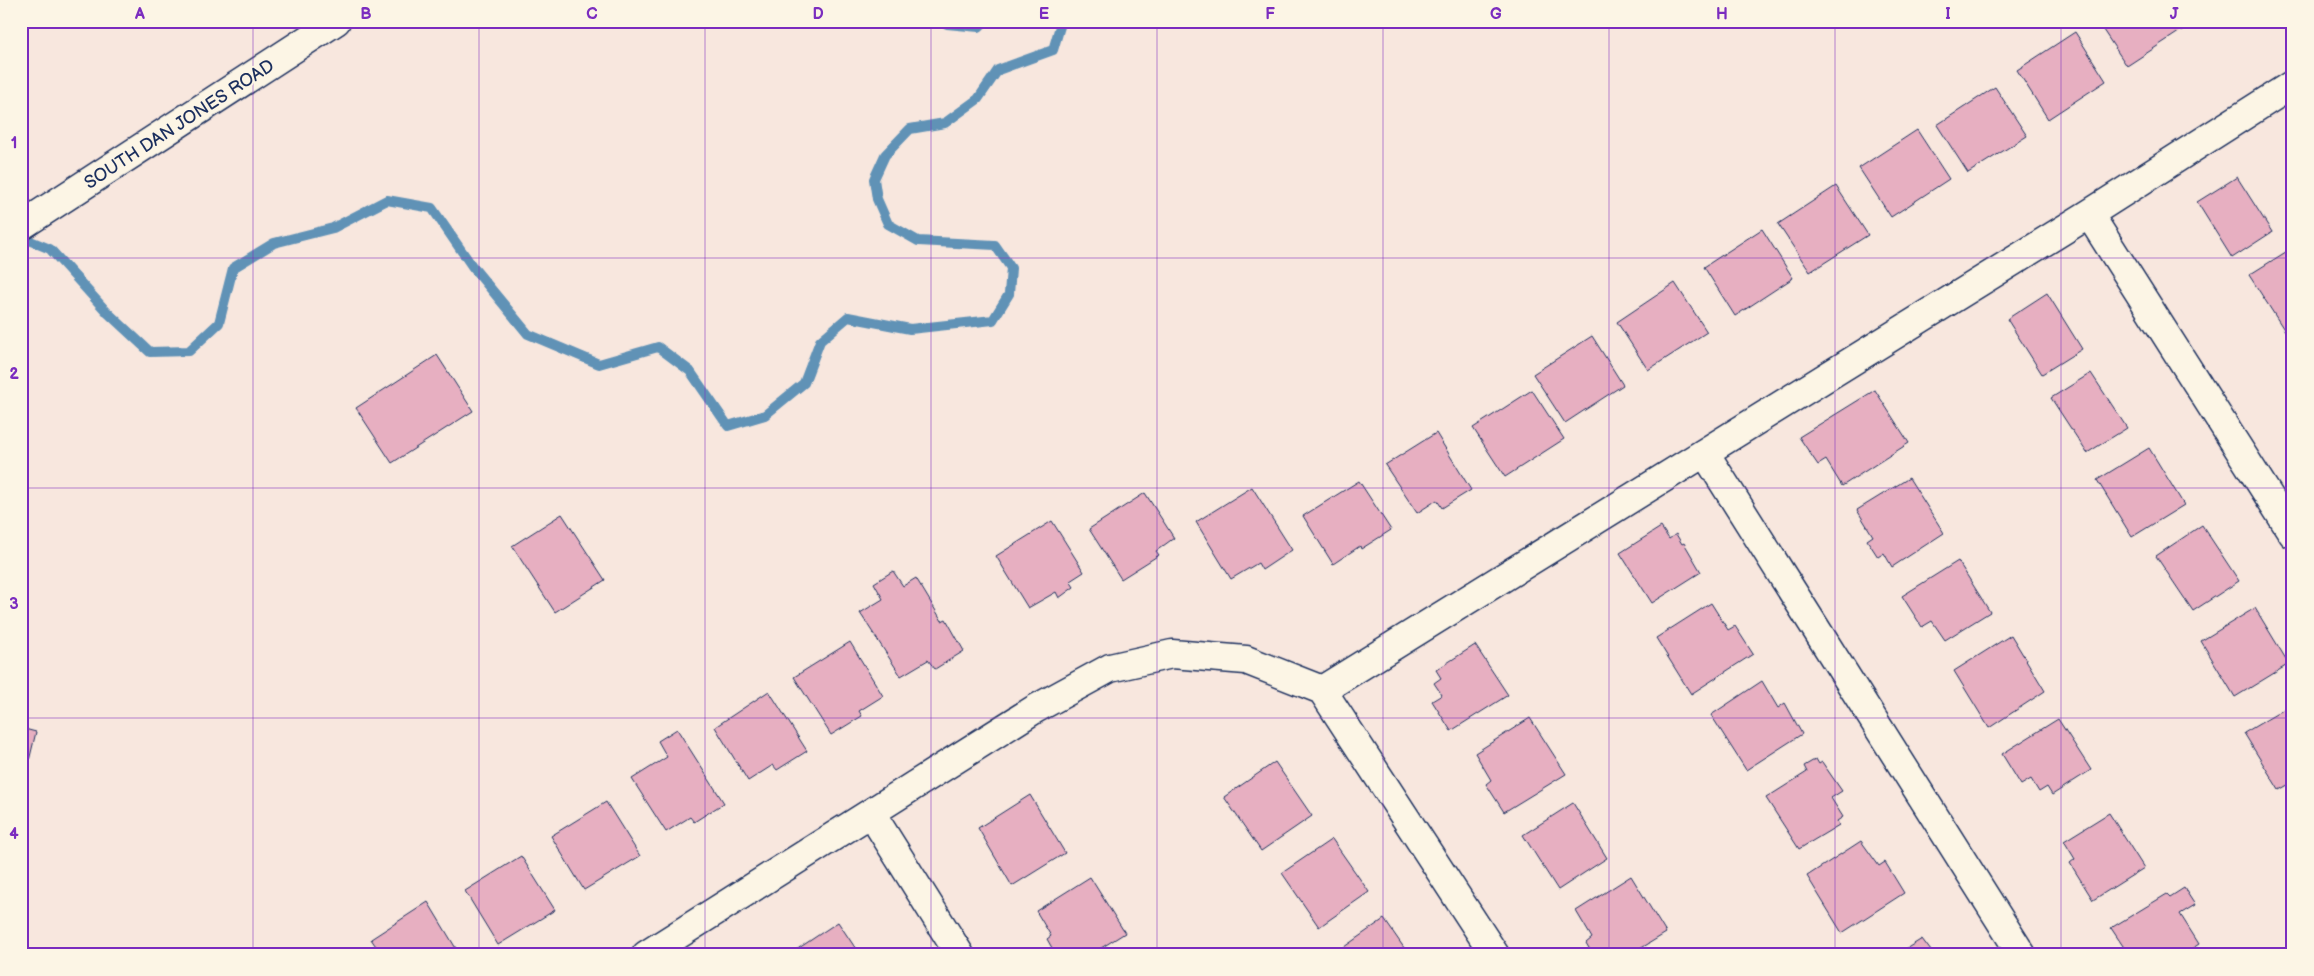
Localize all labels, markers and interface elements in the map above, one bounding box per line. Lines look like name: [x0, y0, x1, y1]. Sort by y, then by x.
text: A: [134, 5, 145, 24]
text: B: [360, 5, 372, 24]
text: C: [586, 5, 598, 24]
text: D: [812, 5, 824, 24]
text: E: [1039, 5, 1049, 24]
text: F: [1265, 5, 1275, 24]
text: G: [1490, 5, 1502, 24]
text: H: [1716, 5, 1728, 24]
text: I: [1945, 5, 1951, 24]
text: J: [2170, 5, 2179, 24]
street label: SOUTH DAN JONES ROAD: [80, 55, 278, 194]
text: 1: [11, 134, 17, 153]
text: 2: [9, 365, 19, 384]
text: 3: [9, 595, 19, 614]
text: 4: [9, 825, 19, 844]

